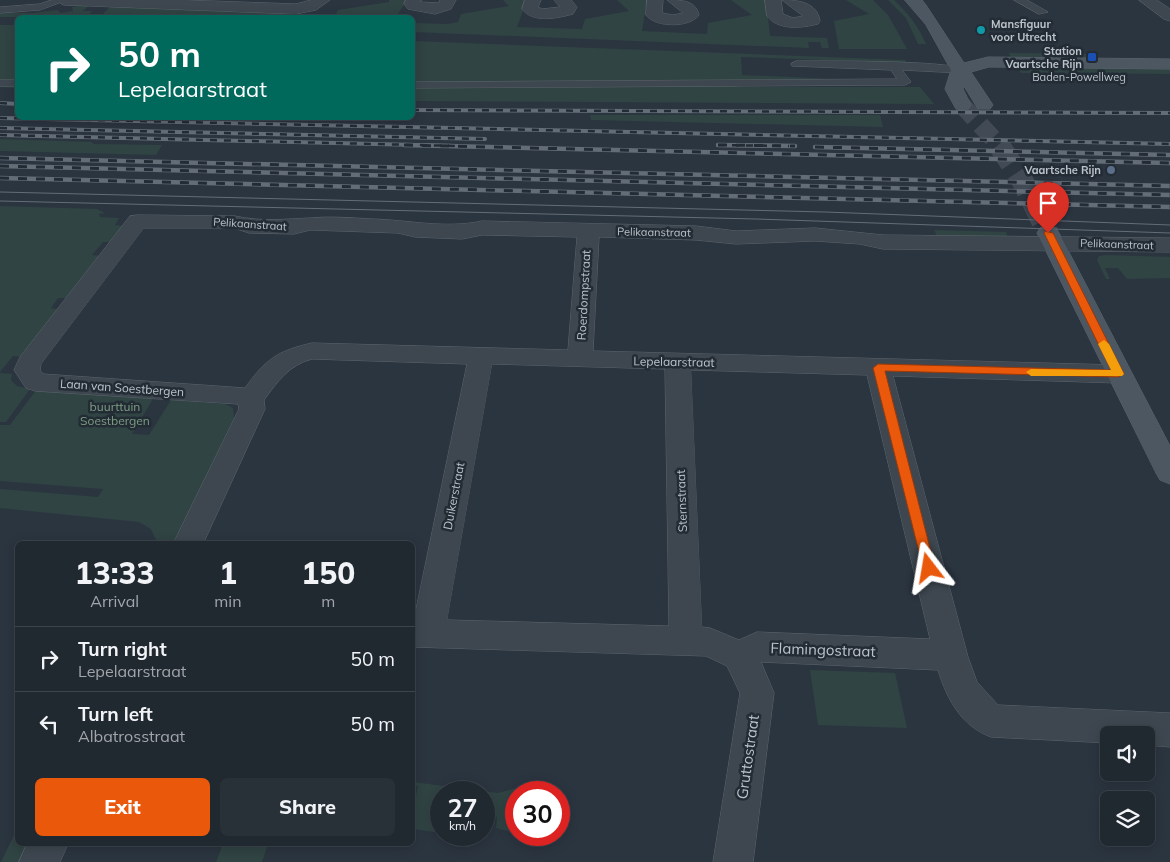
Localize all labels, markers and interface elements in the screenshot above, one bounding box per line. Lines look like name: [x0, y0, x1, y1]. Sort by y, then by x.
place label: Mansfiguur voor Utrecht: [990, 17, 1056, 44]
marker: Mansfiguur voor Utrecht: [975, 24, 987, 36]
text: 50 m: [118, 32, 201, 76]
icon: right: [35, 35, 100, 100]
place label: Station Vaartsche Rijn: [1004, 44, 1082, 71]
marker: Station Vaartsche Rijn: [1086, 51, 1098, 63]
street label: Baden-Powellweg: [1032, 70, 1126, 84]
text: Lepelaarstraat: [118, 75, 267, 103]
place label: Vaartsche Rijn: [1023, 163, 1101, 177]
marker: Vaartsche Rijn: [1105, 164, 1117, 176]
pin: [1027, 182, 1069, 233]
icon: arrive: [1034, 189, 1062, 217]
street label: Pelikaanstraat: [213, 214, 287, 234]
street label: Pelikaanstraat: [617, 224, 691, 240]
street label: Pelikaanstraat: [1080, 236, 1154, 252]
street label: Roerdompstraat: [574, 249, 593, 341]
street label: Lepelaarstraat: [633, 353, 715, 370]
street label: Laan van Soestbergen: [59, 376, 185, 399]
park label: buurttuin Soestbergen: [80, 399, 150, 428]
street label: Duikerstraat: [440, 461, 467, 531]
street label: Sternstraat: [673, 470, 690, 533]
position arrow: [902, 541, 954, 593]
text: 13:33: [75, 554, 155, 592]
text: 1: [219, 554, 237, 592]
text: 150: [301, 554, 355, 592]
text: Arrival: [90, 591, 139, 611]
text: min: [214, 591, 242, 611]
text: m: [321, 591, 335, 611]
text: Turn right: [78, 637, 167, 661]
street label: Flamingostraat: [770, 638, 876, 661]
icon: right: [35, 645, 63, 673]
text: 50 m: [351, 647, 395, 671]
text: Lepelaarstraat: [78, 661, 186, 681]
text: Turn left: [78, 702, 153, 726]
icon: left: [35, 710, 63, 738]
text: 50 m: [351, 712, 395, 736]
street label: Gruttostraat: [732, 713, 763, 800]
text: Albatrosstraat: [78, 726, 185, 746]
map controls: [1100, 726, 1155, 846]
button: sound: [1100, 726, 1155, 781]
button: Exit: [35, 778, 210, 836]
button: Share: [220, 778, 395, 836]
speed limit sign: 30: [505, 781, 570, 846]
button: layers: [1100, 791, 1155, 846]
text: 27: [447, 792, 478, 823]
text: km/h: [449, 818, 476, 833]

